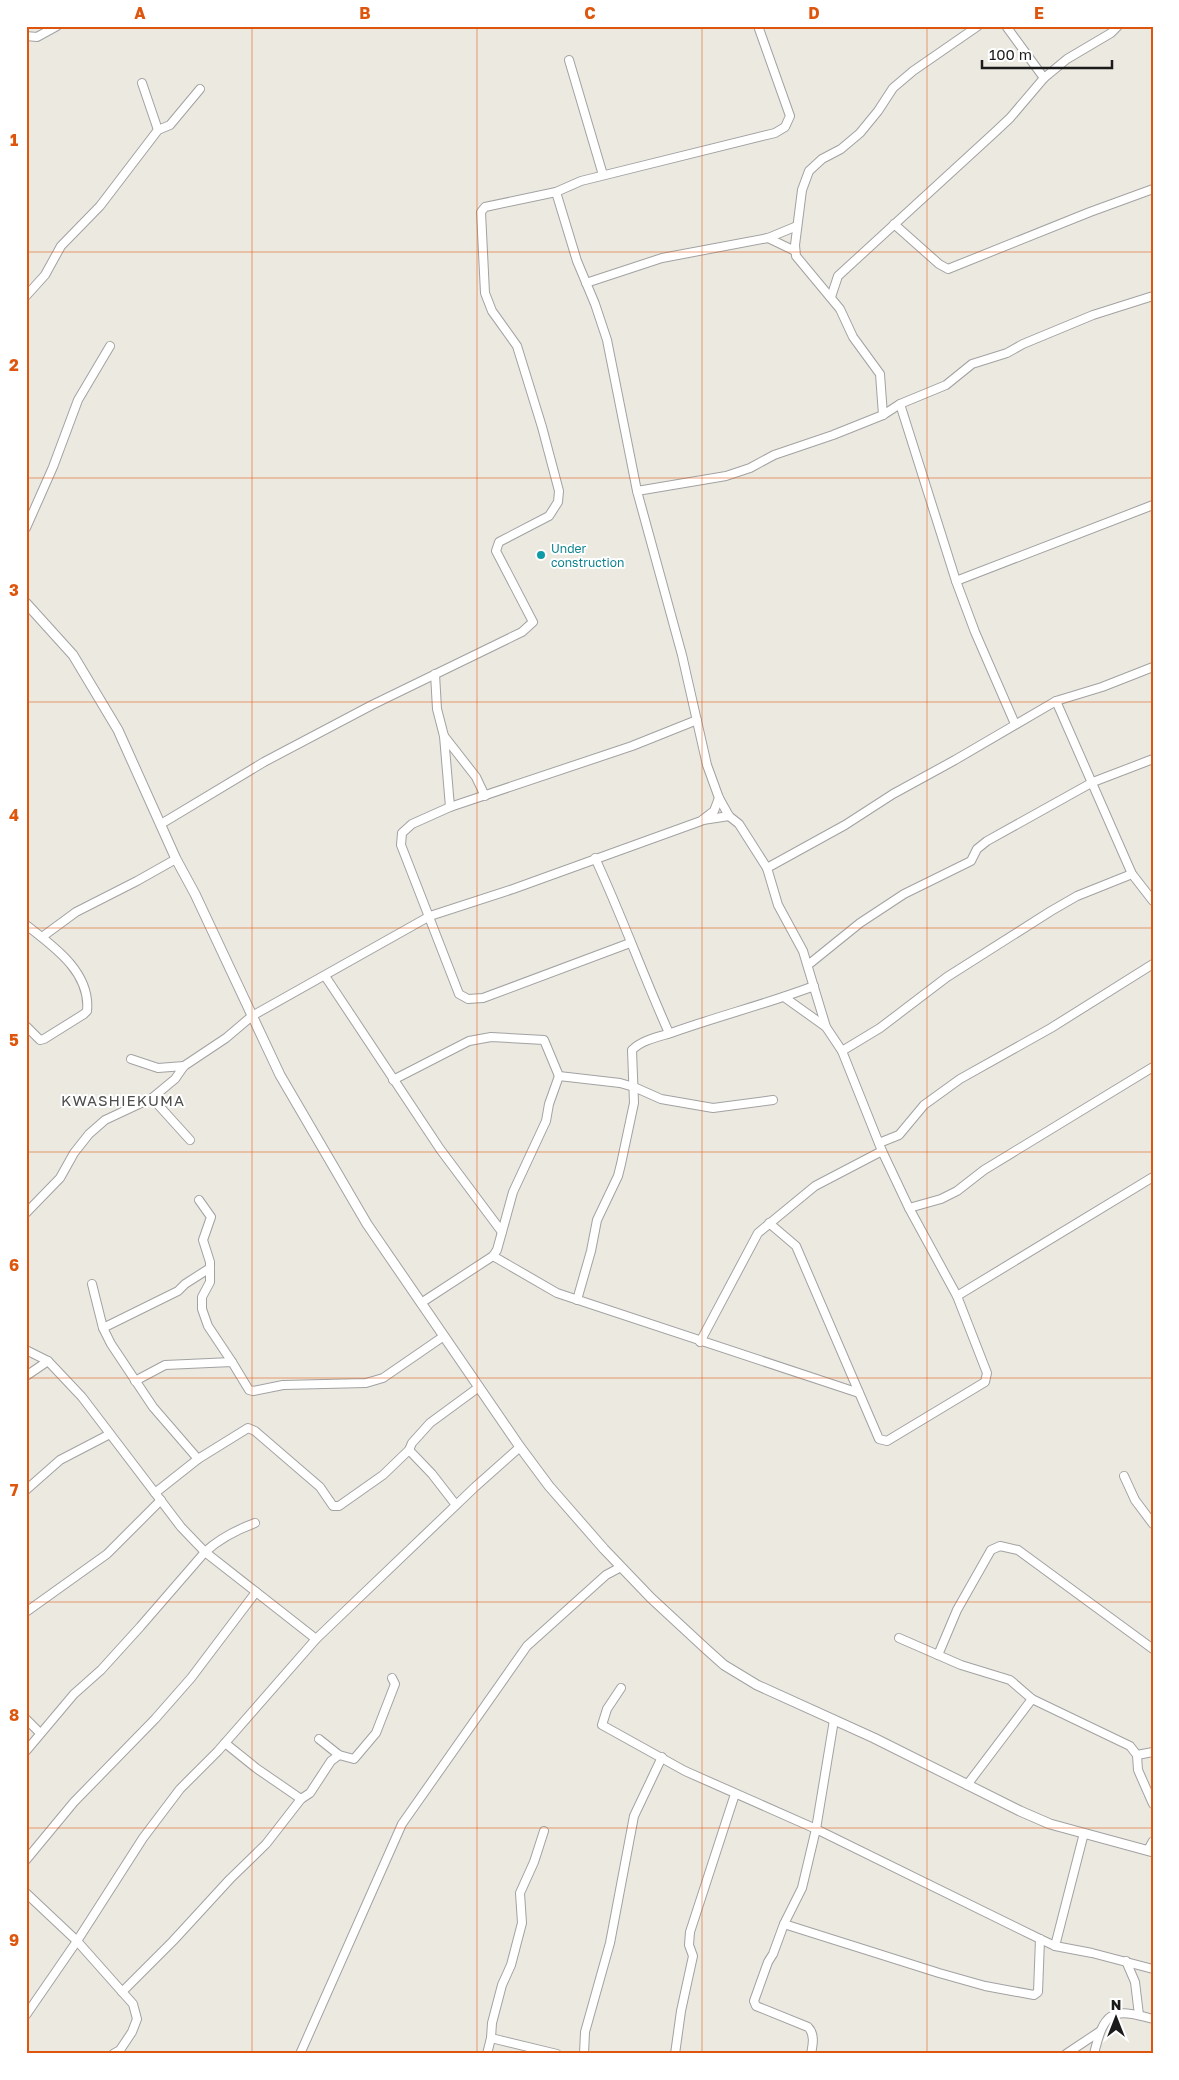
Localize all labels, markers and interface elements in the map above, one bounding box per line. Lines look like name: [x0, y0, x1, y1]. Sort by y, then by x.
text: A: [134, 3, 146, 23]
text: B: [359, 3, 371, 23]
text: C: [584, 3, 596, 23]
text: D: [808, 3, 820, 23]
text: E: [1034, 3, 1044, 23]
scale bar: [982, 38, 1112, 70]
text: 100 m: [989, 45, 1032, 63]
text: 1: [10, 130, 18, 150]
text: 2: [9, 355, 19, 375]
place label: Under construction: [551, 541, 624, 570]
marker: Under construction: [535, 549, 547, 561]
text: 3: [9, 580, 19, 600]
text: 4: [9, 805, 19, 825]
text: 5: [9, 1030, 19, 1050]
district label: KWASHIEKUMA: [61, 1091, 185, 1109]
text: 6: [9, 1255, 19, 1275]
text: 7: [10, 1480, 19, 1500]
text: 8: [9, 1705, 19, 1725]
text: 9: [9, 1930, 19, 1950]
north arrow: [1092, 1992, 1142, 2042]
text: N: [1111, 1996, 1121, 2013]

